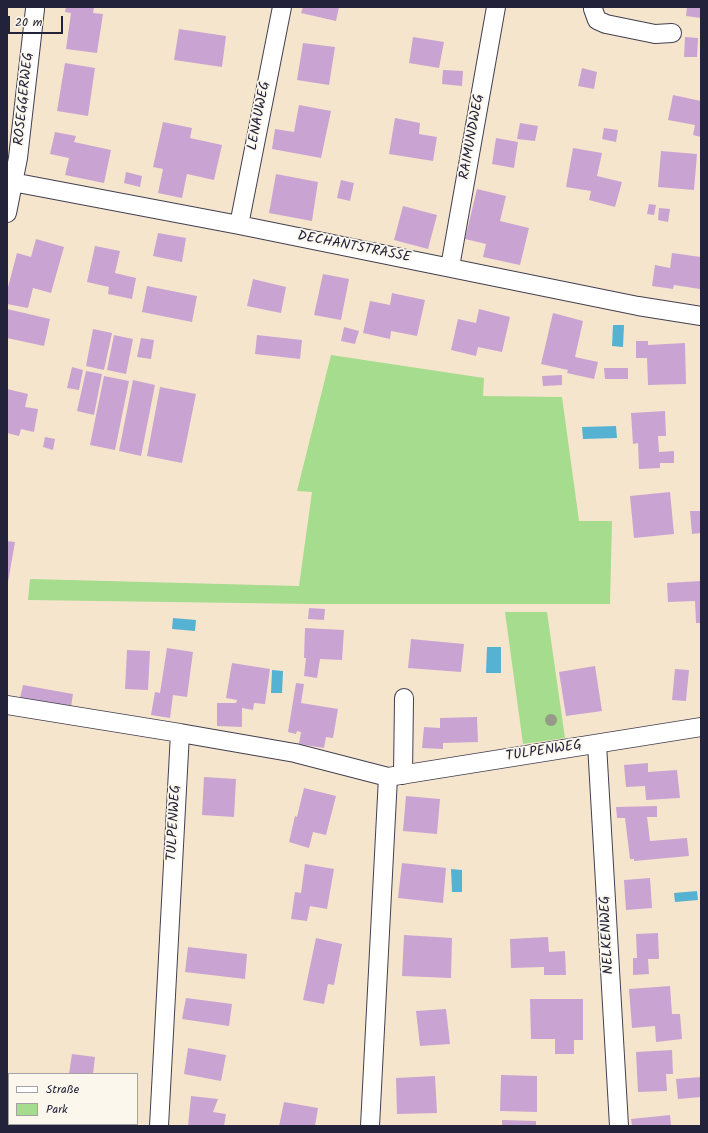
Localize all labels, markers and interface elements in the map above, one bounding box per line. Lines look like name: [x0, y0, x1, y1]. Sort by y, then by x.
scale bar: [10, 8, 65, 34]
text: 20 m: [15, 13, 42, 32]
street label: ROSEGGERWEG: [12, 52, 38, 146]
street label: LENAUWEG: [245, 80, 275, 152]
street label: RAIMUNDWEG: [457, 93, 489, 181]
street label: DECHANTSTRASSE: [296, 229, 412, 267]
street label: TULPENWEG: [505, 738, 583, 766]
street label: TULPENWEG: [165, 784, 185, 862]
street label: NELKENWEG: [598, 895, 618, 975]
legend: [8, 1073, 138, 1125]
text: Straße: [46, 1080, 79, 1099]
text: Park: [46, 1100, 68, 1119]

